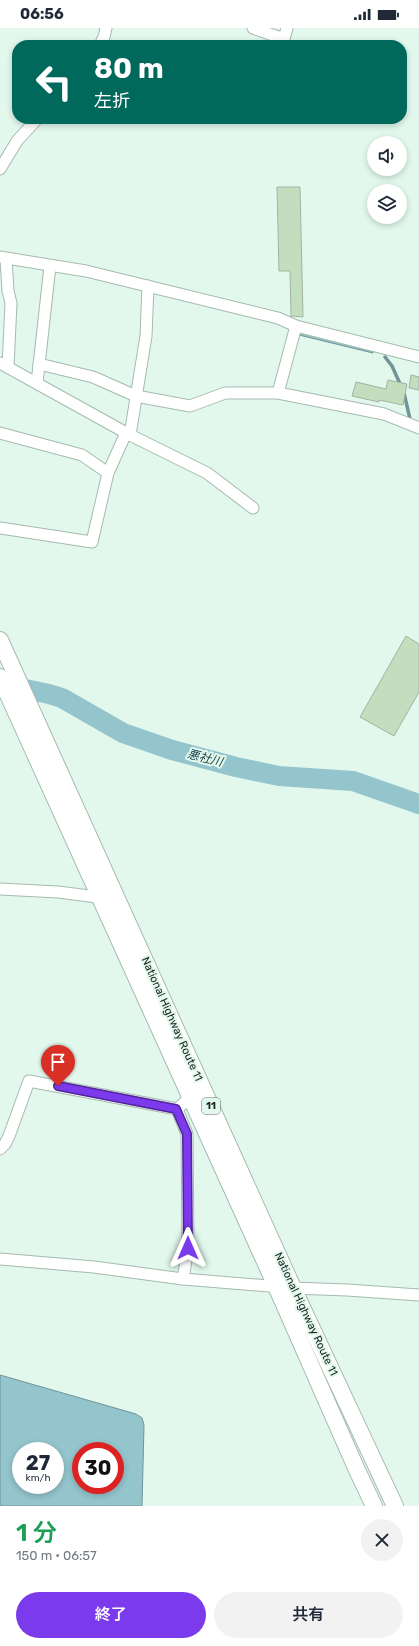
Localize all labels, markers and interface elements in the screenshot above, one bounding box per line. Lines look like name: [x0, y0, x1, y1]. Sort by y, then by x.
text: 06:56: [20, 5, 64, 23]
text: 80 m: [94, 52, 164, 85]
icon: left: [28, 56, 80, 108]
text: 左折: [94, 90, 130, 112]
map controls: [367, 136, 407, 224]
button: sound: [367, 136, 407, 176]
button: layers: [367, 184, 407, 224]
water label: 悪社川: [186, 747, 226, 770]
street label: National Highway Route 11: [139, 955, 205, 1083]
pin: [41, 1045, 75, 1086]
icon: arrive: [47, 1051, 69, 1073]
road number: 11: [202, 1098, 220, 1114]
position arrow: [167, 1227, 209, 1269]
street label: National Highway Route 11: [272, 1250, 340, 1378]
speed limit sign: 30: [72, 1442, 124, 1494]
text: 27: [26, 1451, 50, 1475]
text: km/h: [26, 1472, 50, 1484]
text: 1 分: [16, 1519, 57, 1547]
button: close: [361, 1519, 403, 1561]
text: 150 m · 06:57: [16, 1548, 97, 1563]
button: 終了: [16, 1592, 206, 1638]
button: 共有: [214, 1592, 403, 1638]

